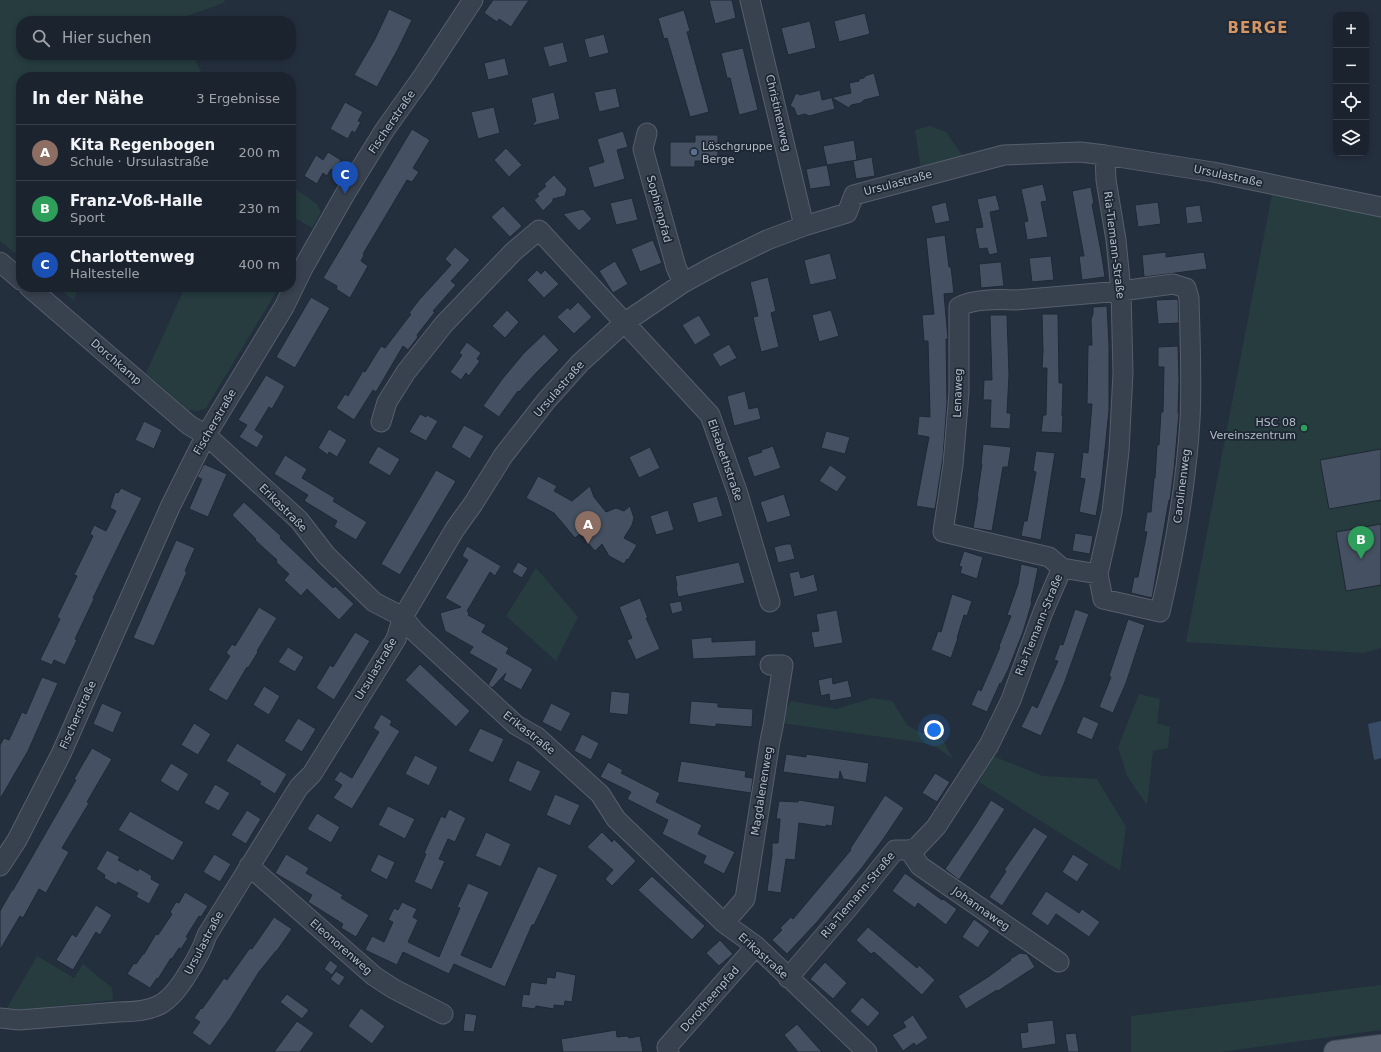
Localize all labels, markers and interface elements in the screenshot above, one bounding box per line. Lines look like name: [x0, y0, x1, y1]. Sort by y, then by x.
map controls: [1333, 12, 1369, 156]
button: +: [1333, 12, 1369, 48]
search box: [16, 16, 296, 60]
district label: BERGE: [1228, 19, 1288, 37]
icon: search: [30, 27, 52, 49]
text: Hier suchen: [62, 29, 151, 47]
button: −: [1333, 48, 1369, 84]
street label: Christinenweg: [763, 73, 793, 153]
button: locate: [1333, 84, 1369, 120]
text: In der Nähe: [32, 88, 144, 108]
street label: Fischerstraße: [366, 88, 418, 156]
text: 3 Ergebnisse: [196, 91, 280, 106]
button: layers: [1333, 120, 1369, 156]
text: Kita Regenbogen: [70, 136, 215, 154]
place label: Löschgruppe Berge: [702, 140, 773, 166]
text: A: [40, 145, 50, 160]
text: 200 m: [238, 145, 280, 160]
marker: Löschgruppe Berge: [689, 147, 699, 157]
text: Schule · Ursulastraße: [70, 154, 209, 169]
pin: C: [332, 161, 358, 194]
street label: Ursulastraße: [1192, 162, 1264, 190]
street label: Ursulastraße: [862, 168, 934, 198]
street label: Sophienpfad: [644, 174, 674, 244]
street label: Ria-Tiemann-Straße: [1101, 190, 1127, 300]
text: Franz-Voß-Halle: [70, 192, 203, 210]
text: B: [40, 201, 50, 216]
text: 230 m: [238, 201, 280, 216]
text: Sport: [70, 210, 105, 225]
text: Charlottenweg: [70, 248, 195, 266]
text: C: [40, 257, 50, 272]
text: 400 m: [238, 257, 280, 272]
text: Haltestelle: [70, 266, 140, 281]
street label: Dorchkamp: [88, 336, 144, 388]
street label: Ursulastraße: [531, 358, 587, 420]
street label: Lenaweg: [951, 368, 965, 418]
street label: Fischerstraße: [191, 387, 239, 457]
place label: HSC 08 Vereinszentrum: [1210, 416, 1296, 442]
street label: Elisabethstraße: [705, 417, 745, 503]
marker: HSC 08 Vereinszentrum: [1299, 423, 1309, 433]
street label: Carolinenweg: [1171, 448, 1193, 524]
street label: Erikastraße: [256, 481, 310, 535]
pin: A: [575, 511, 601, 544]
pin: B: [1348, 526, 1374, 559]
street label: Ria-Tiemann-Straße: [1013, 572, 1065, 678]
street label: Ursulastraße: [352, 635, 400, 702]
street label: Fischerstraße: [57, 679, 99, 751]
street label: Erikastraße: [500, 709, 558, 757]
your location: [924, 720, 944, 740]
street label: Magdalenenweg: [749, 745, 775, 837]
street label: Ria-Tiemann-Straße: [818, 849, 898, 941]
street label: Johannaweg: [949, 884, 1012, 934]
street label: Ursulastraße: [182, 909, 226, 977]
street label: Eleonorenweg: [307, 917, 375, 977]
street label: Erikastraße: [735, 930, 791, 982]
street label: Dorotheenpfad: [678, 964, 742, 1034]

